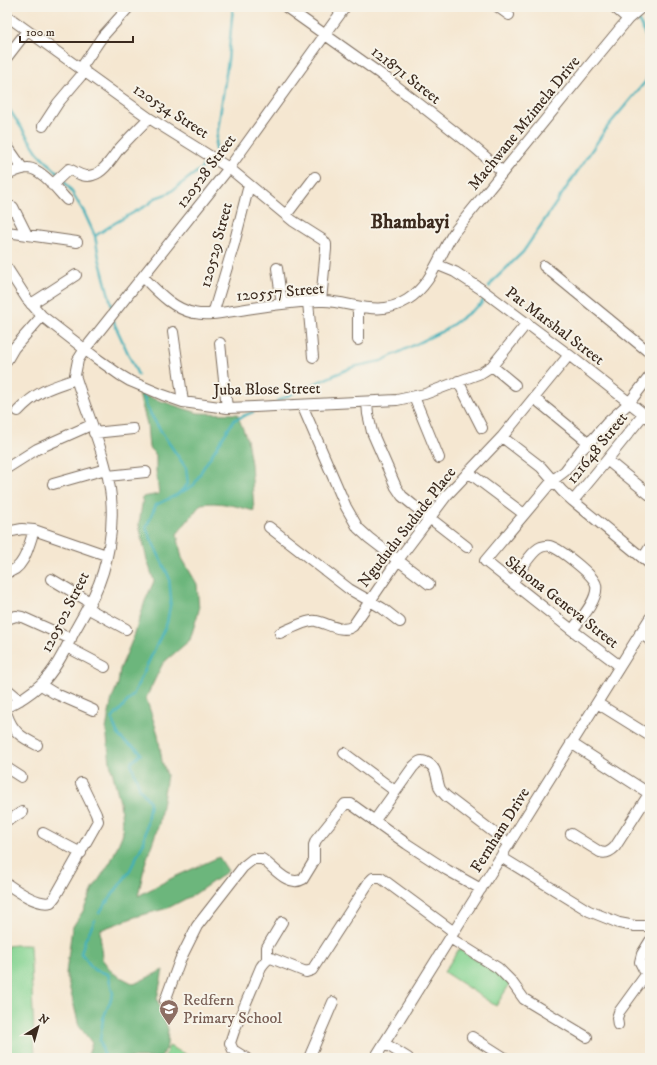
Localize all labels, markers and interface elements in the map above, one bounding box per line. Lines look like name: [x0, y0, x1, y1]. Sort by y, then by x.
scale bar: [20, 18, 133, 44]
text: 100 m: [26, 25, 55, 40]
street label: 121871 Street: [367, 42, 445, 108]
street label: Machwane Mzimela Drive: [464, 52, 585, 194]
street label: 120534 Street: [129, 79, 213, 143]
street label: 120528 Street: [172, 130, 240, 212]
street label: 120529 Street: [195, 200, 237, 290]
district label: Bhambayi: [371, 210, 449, 235]
street label: 120557 Street: [235, 278, 325, 306]
street label: Pat Marshal Street: [502, 282, 608, 370]
street label: Juba Blose Street: [211, 378, 321, 400]
street label: 121648 Street: [562, 408, 632, 488]
street label: Ngududu Sudude Place: [354, 462, 460, 591]
street label: Skhona Geneva Street: [501, 551, 623, 653]
street label: 120502 Street: [36, 568, 94, 656]
street label: Fernham Drive: [466, 783, 534, 876]
place label: Redfern Primary School: [183, 990, 282, 1028]
school or university icon: Redfern Primary School: [158, 998, 180, 1026]
north arrow: [18, 1007, 58, 1047]
text: N: [36, 1012, 51, 1028]

